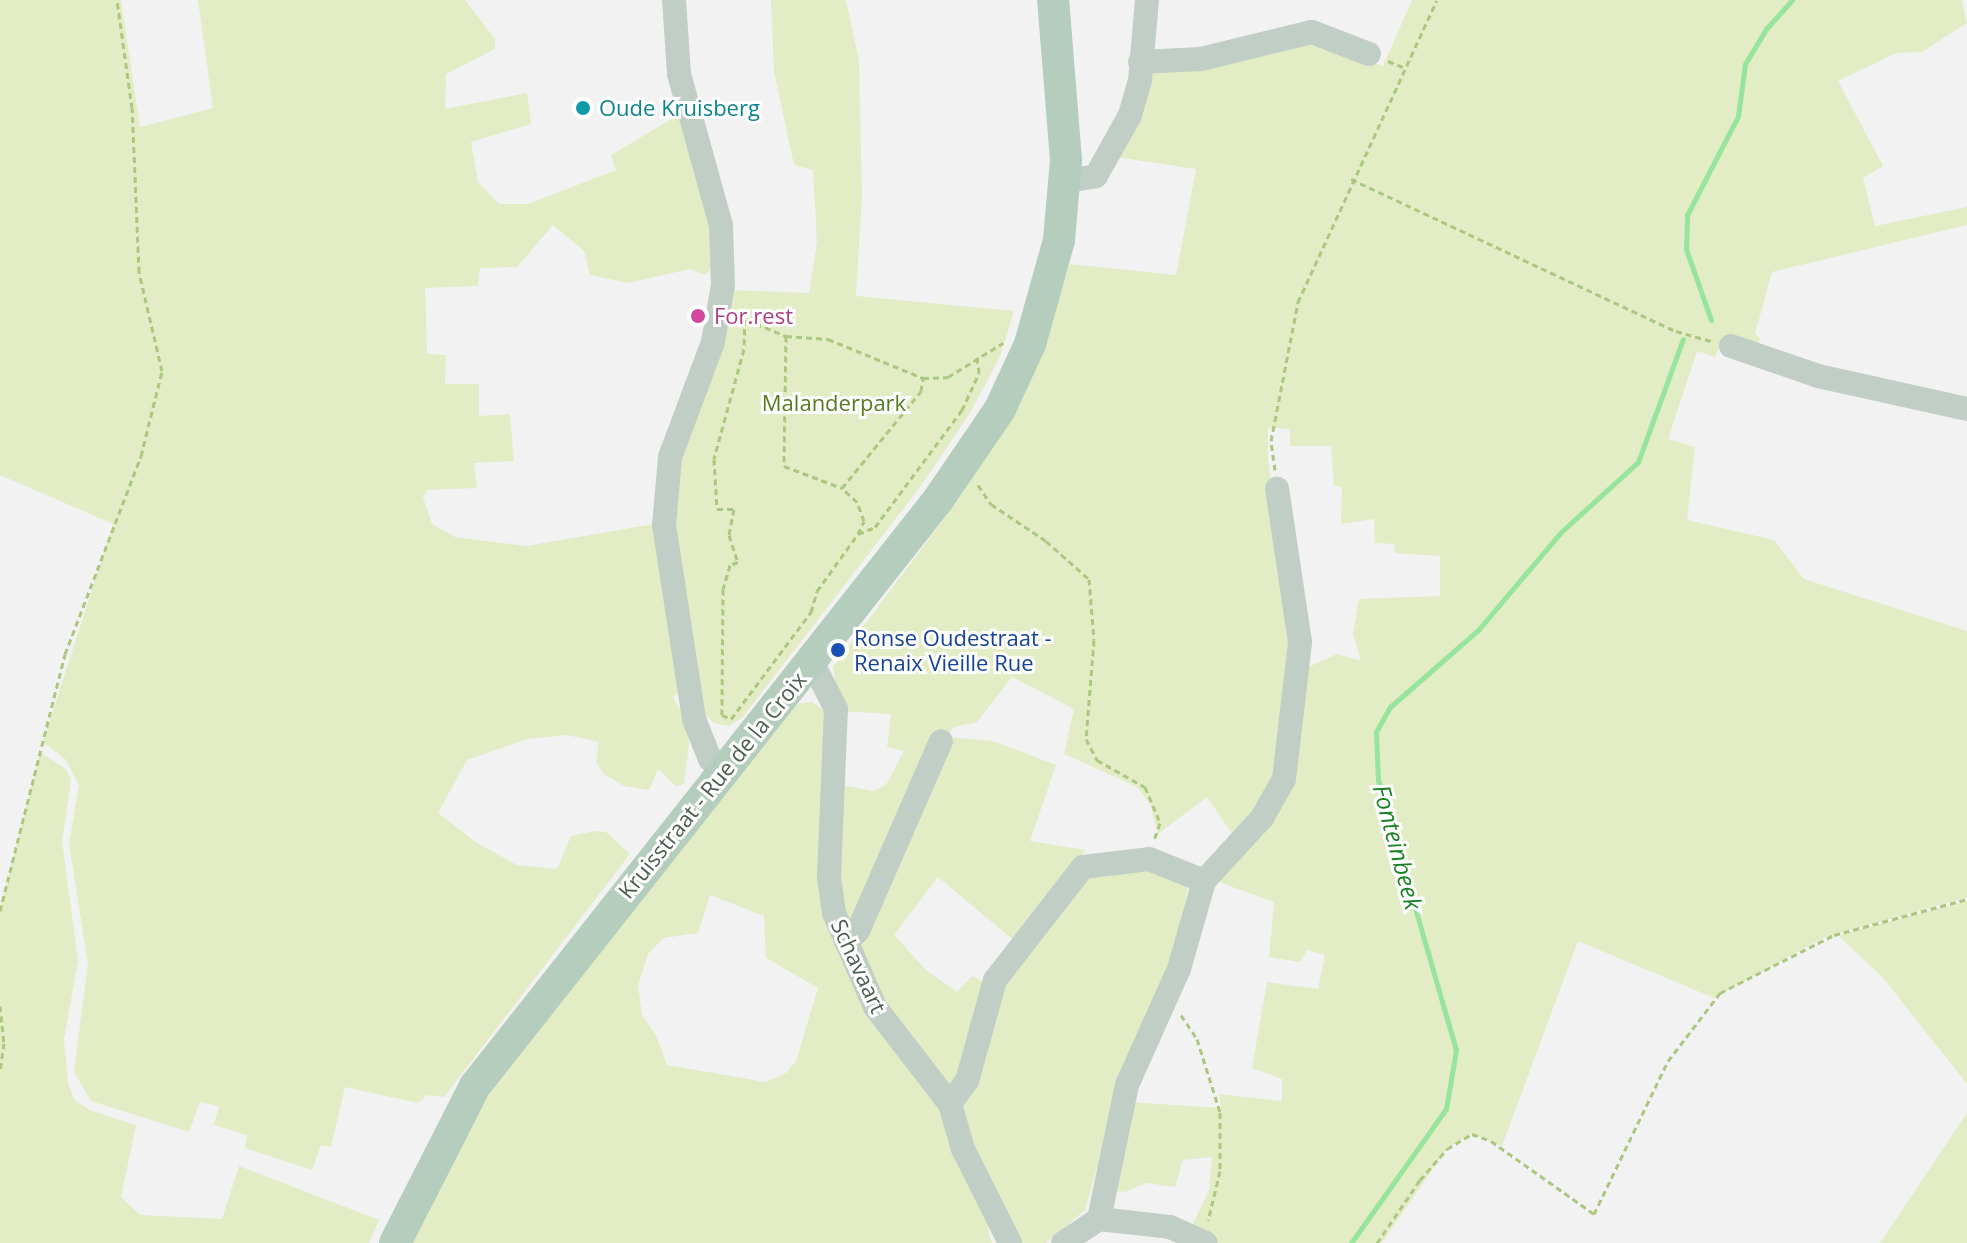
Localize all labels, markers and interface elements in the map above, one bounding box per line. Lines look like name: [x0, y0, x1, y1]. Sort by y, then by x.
place label: Oude Kruisberg: [599, 95, 760, 121]
marker: Oude Kruisberg: [574, 99, 592, 117]
place label: For.rest: [714, 303, 793, 329]
marker: For.rest: [689, 307, 707, 325]
park label: Malanderpark: [762, 390, 906, 416]
place label: Ronse Oudestraat - Renaix Vieille Rue: [854, 624, 1052, 676]
marker: Ronse Oudestraat - Renaix Vieille Rue: [829, 641, 847, 659]
street label: Kruisstraat - Rue de la Croix: [613, 667, 811, 903]
water label: Fonteinbeek: [1368, 781, 1428, 913]
street label: Schavaart: [826, 915, 892, 1017]

